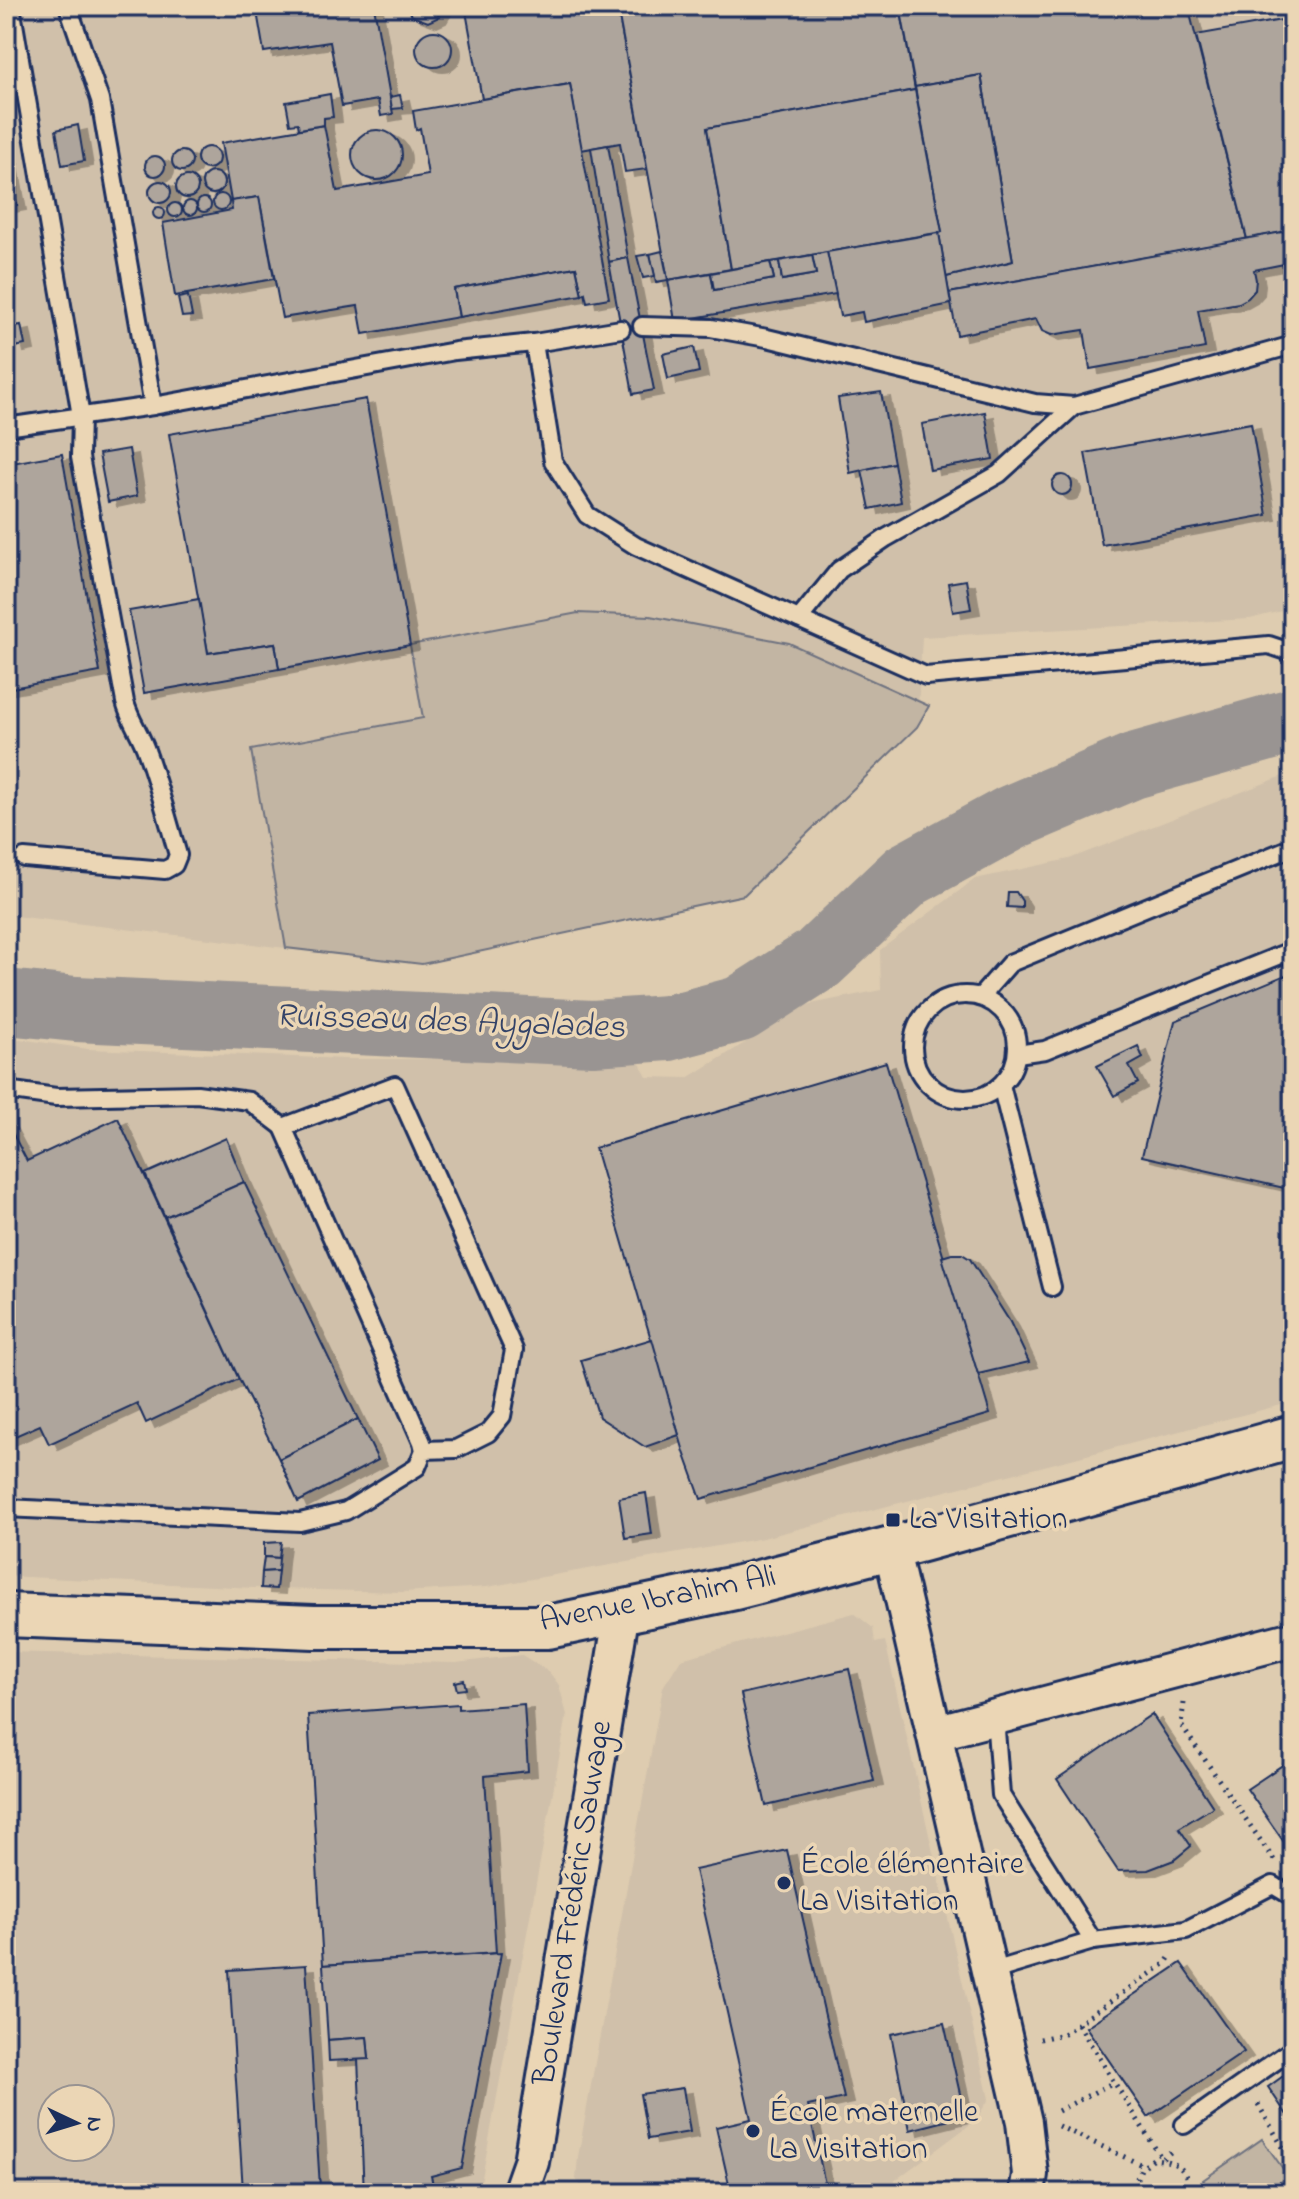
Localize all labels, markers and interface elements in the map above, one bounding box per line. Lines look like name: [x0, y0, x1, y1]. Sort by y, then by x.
water label: Ruisseau des Aygalades: [274, 992, 626, 1054]
place label: La Visitation: [909, 1497, 1068, 1544]
marker: La Visitation: [884, 1511, 902, 1529]
street label: Avenue Ibrahim Ali: [536, 1554, 780, 1646]
street label: Boulevard Frédéric Sauvage: [522, 1717, 626, 2090]
place label: École élémentaire La Visitation: [800, 1842, 1025, 1926]
marker: École élémentaire La Visitation: [775, 1874, 793, 1892]
north arrow: [36, 2083, 116, 2163]
place label: École maternelle La Visitation: [769, 2090, 979, 2174]
text: N: [76, 2116, 109, 2133]
marker: École maternelle La Visitation: [744, 2122, 762, 2140]

